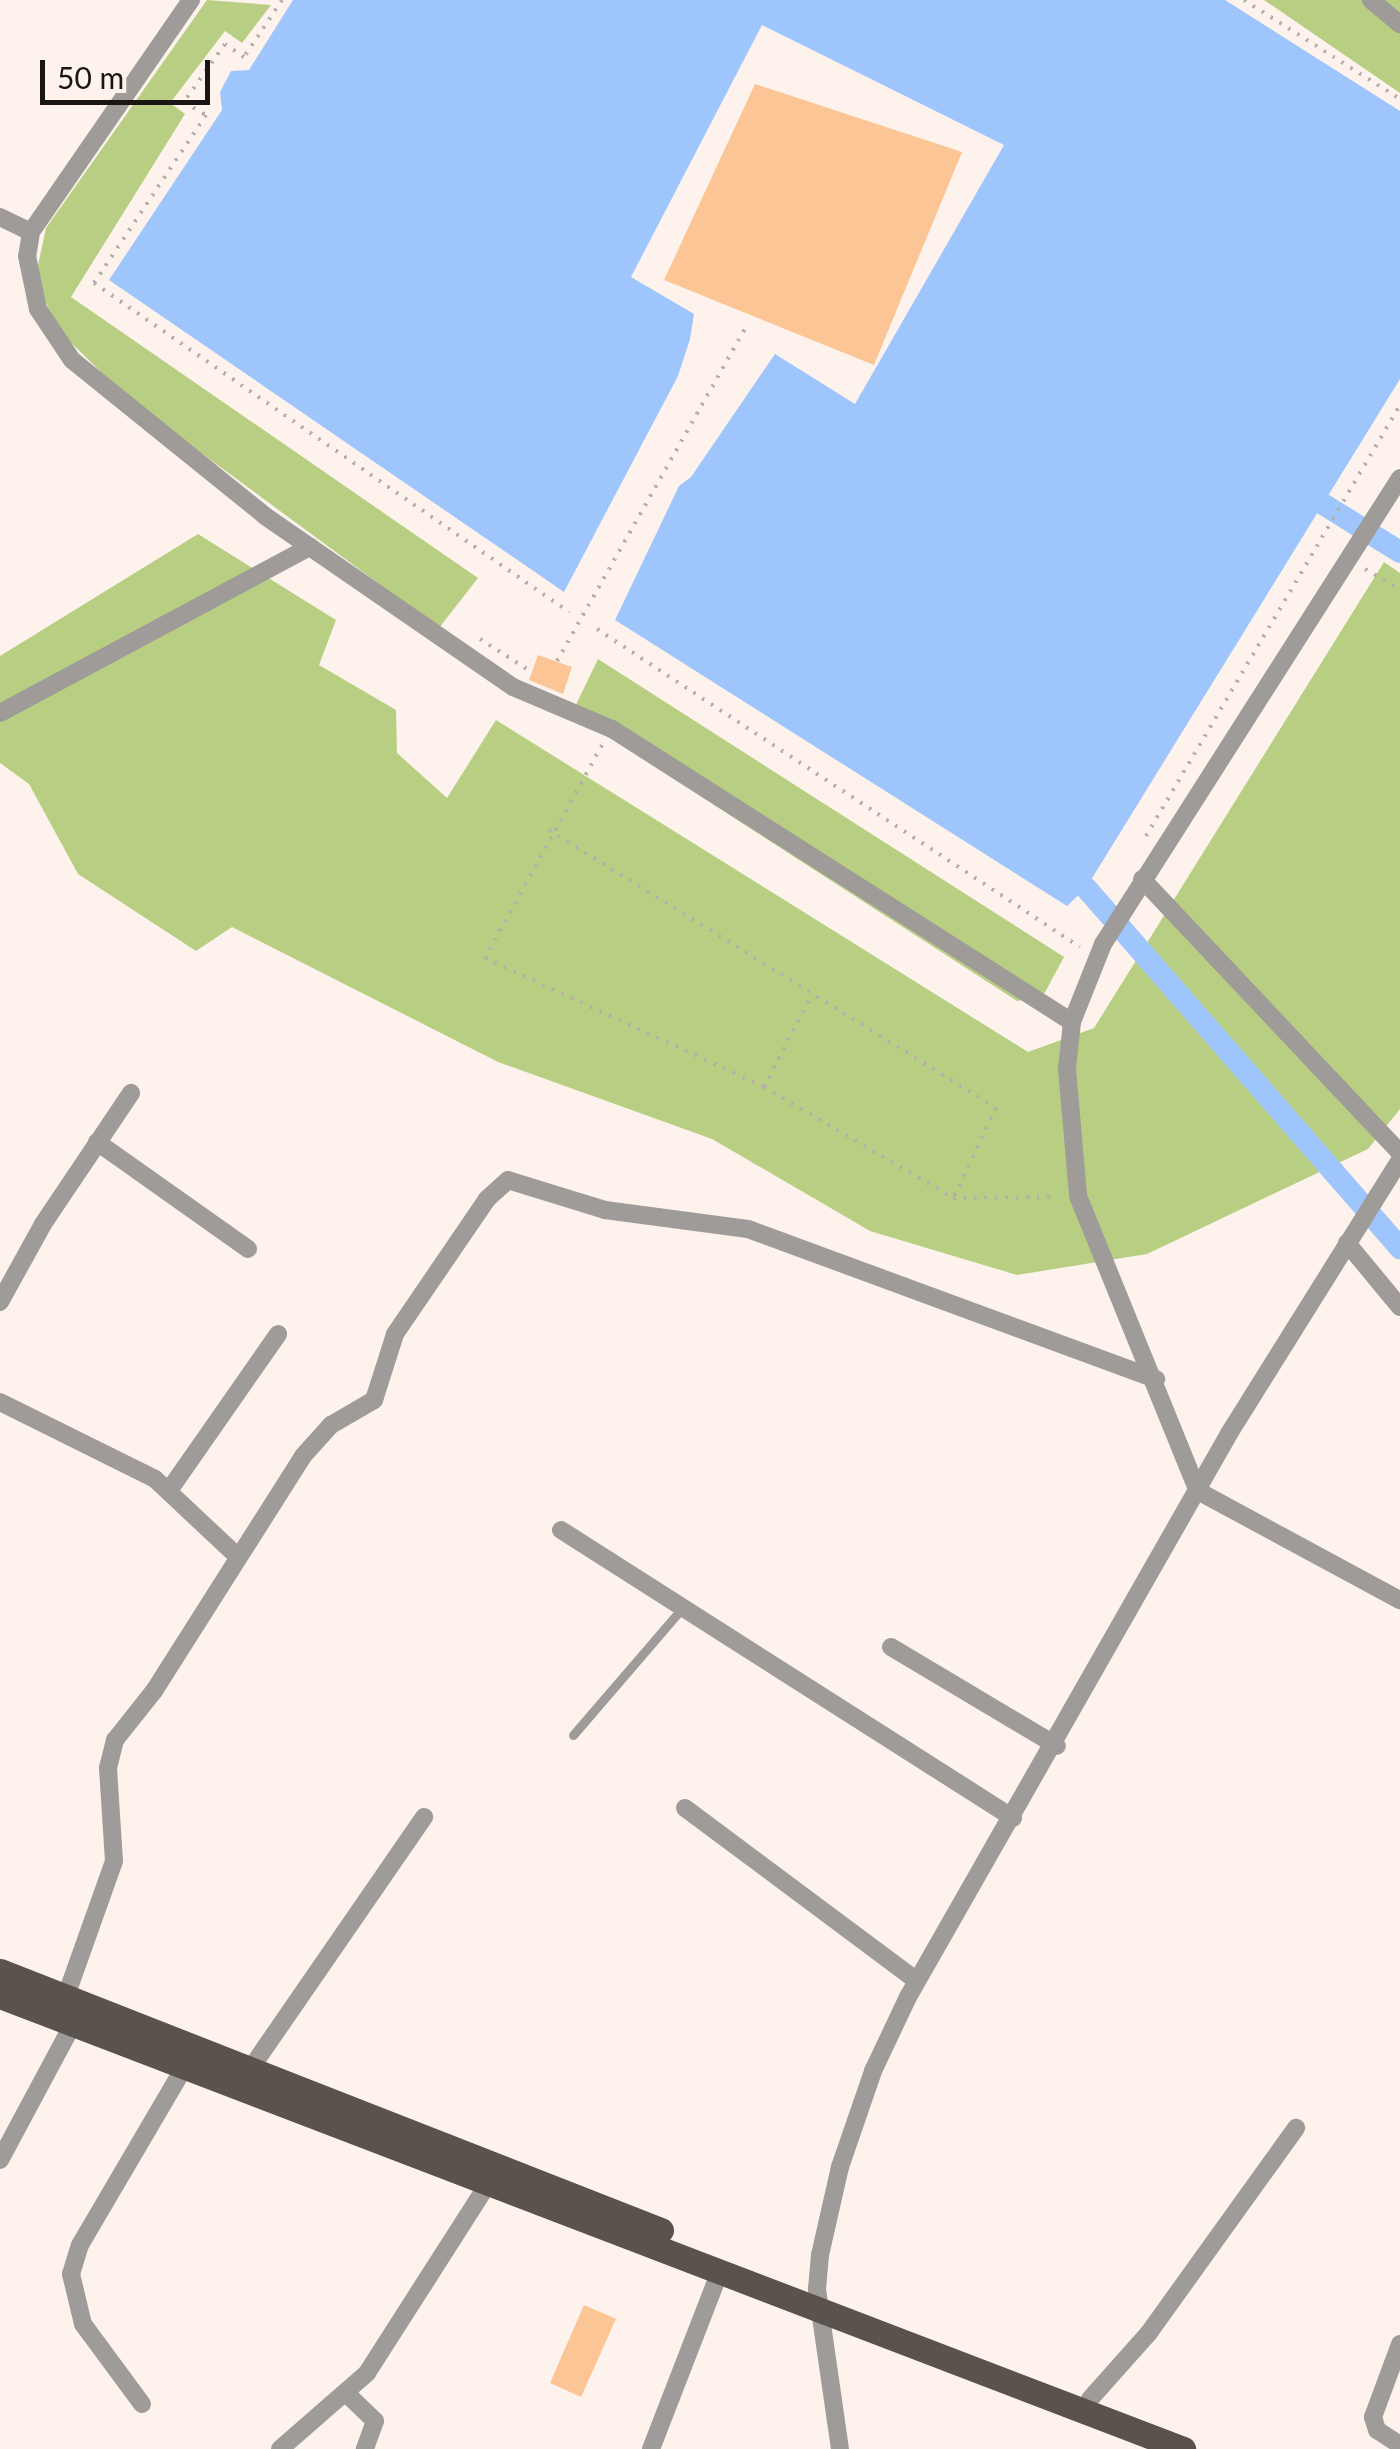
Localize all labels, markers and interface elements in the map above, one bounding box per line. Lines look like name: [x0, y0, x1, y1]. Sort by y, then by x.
scale bar: [45, 40, 215, 102]
text: 50 m: [57, 59, 124, 95]

